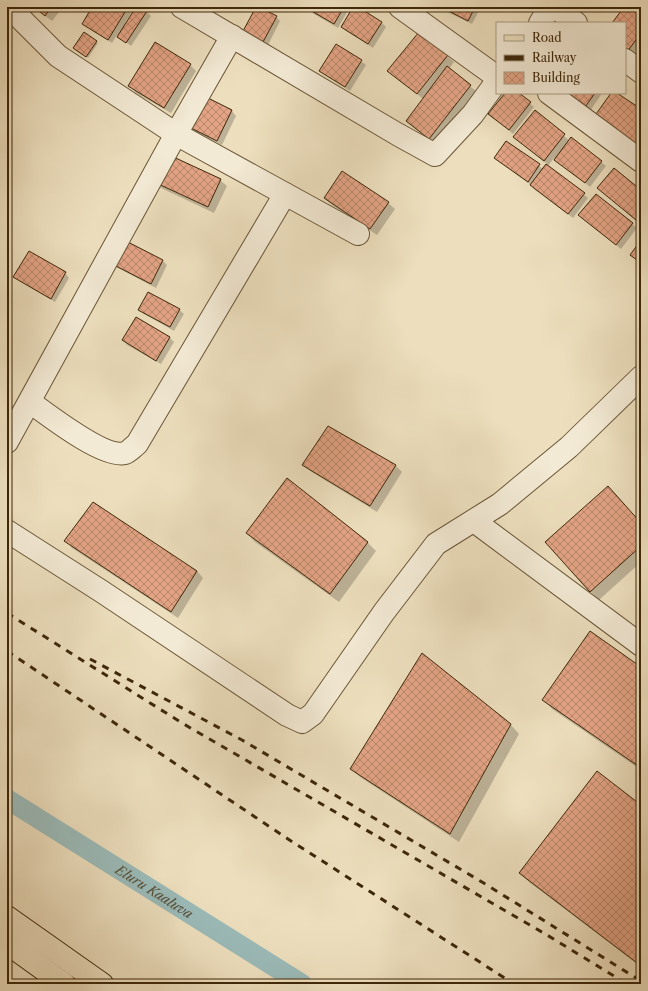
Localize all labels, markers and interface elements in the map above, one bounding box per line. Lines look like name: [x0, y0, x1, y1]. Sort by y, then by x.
legend: [496, 22, 626, 94]
text: Road: [532, 30, 562, 45]
text: Railway: [532, 50, 577, 65]
text: Building: [532, 70, 580, 85]
water label: Eluru Kaaluva: [112, 861, 196, 922]

